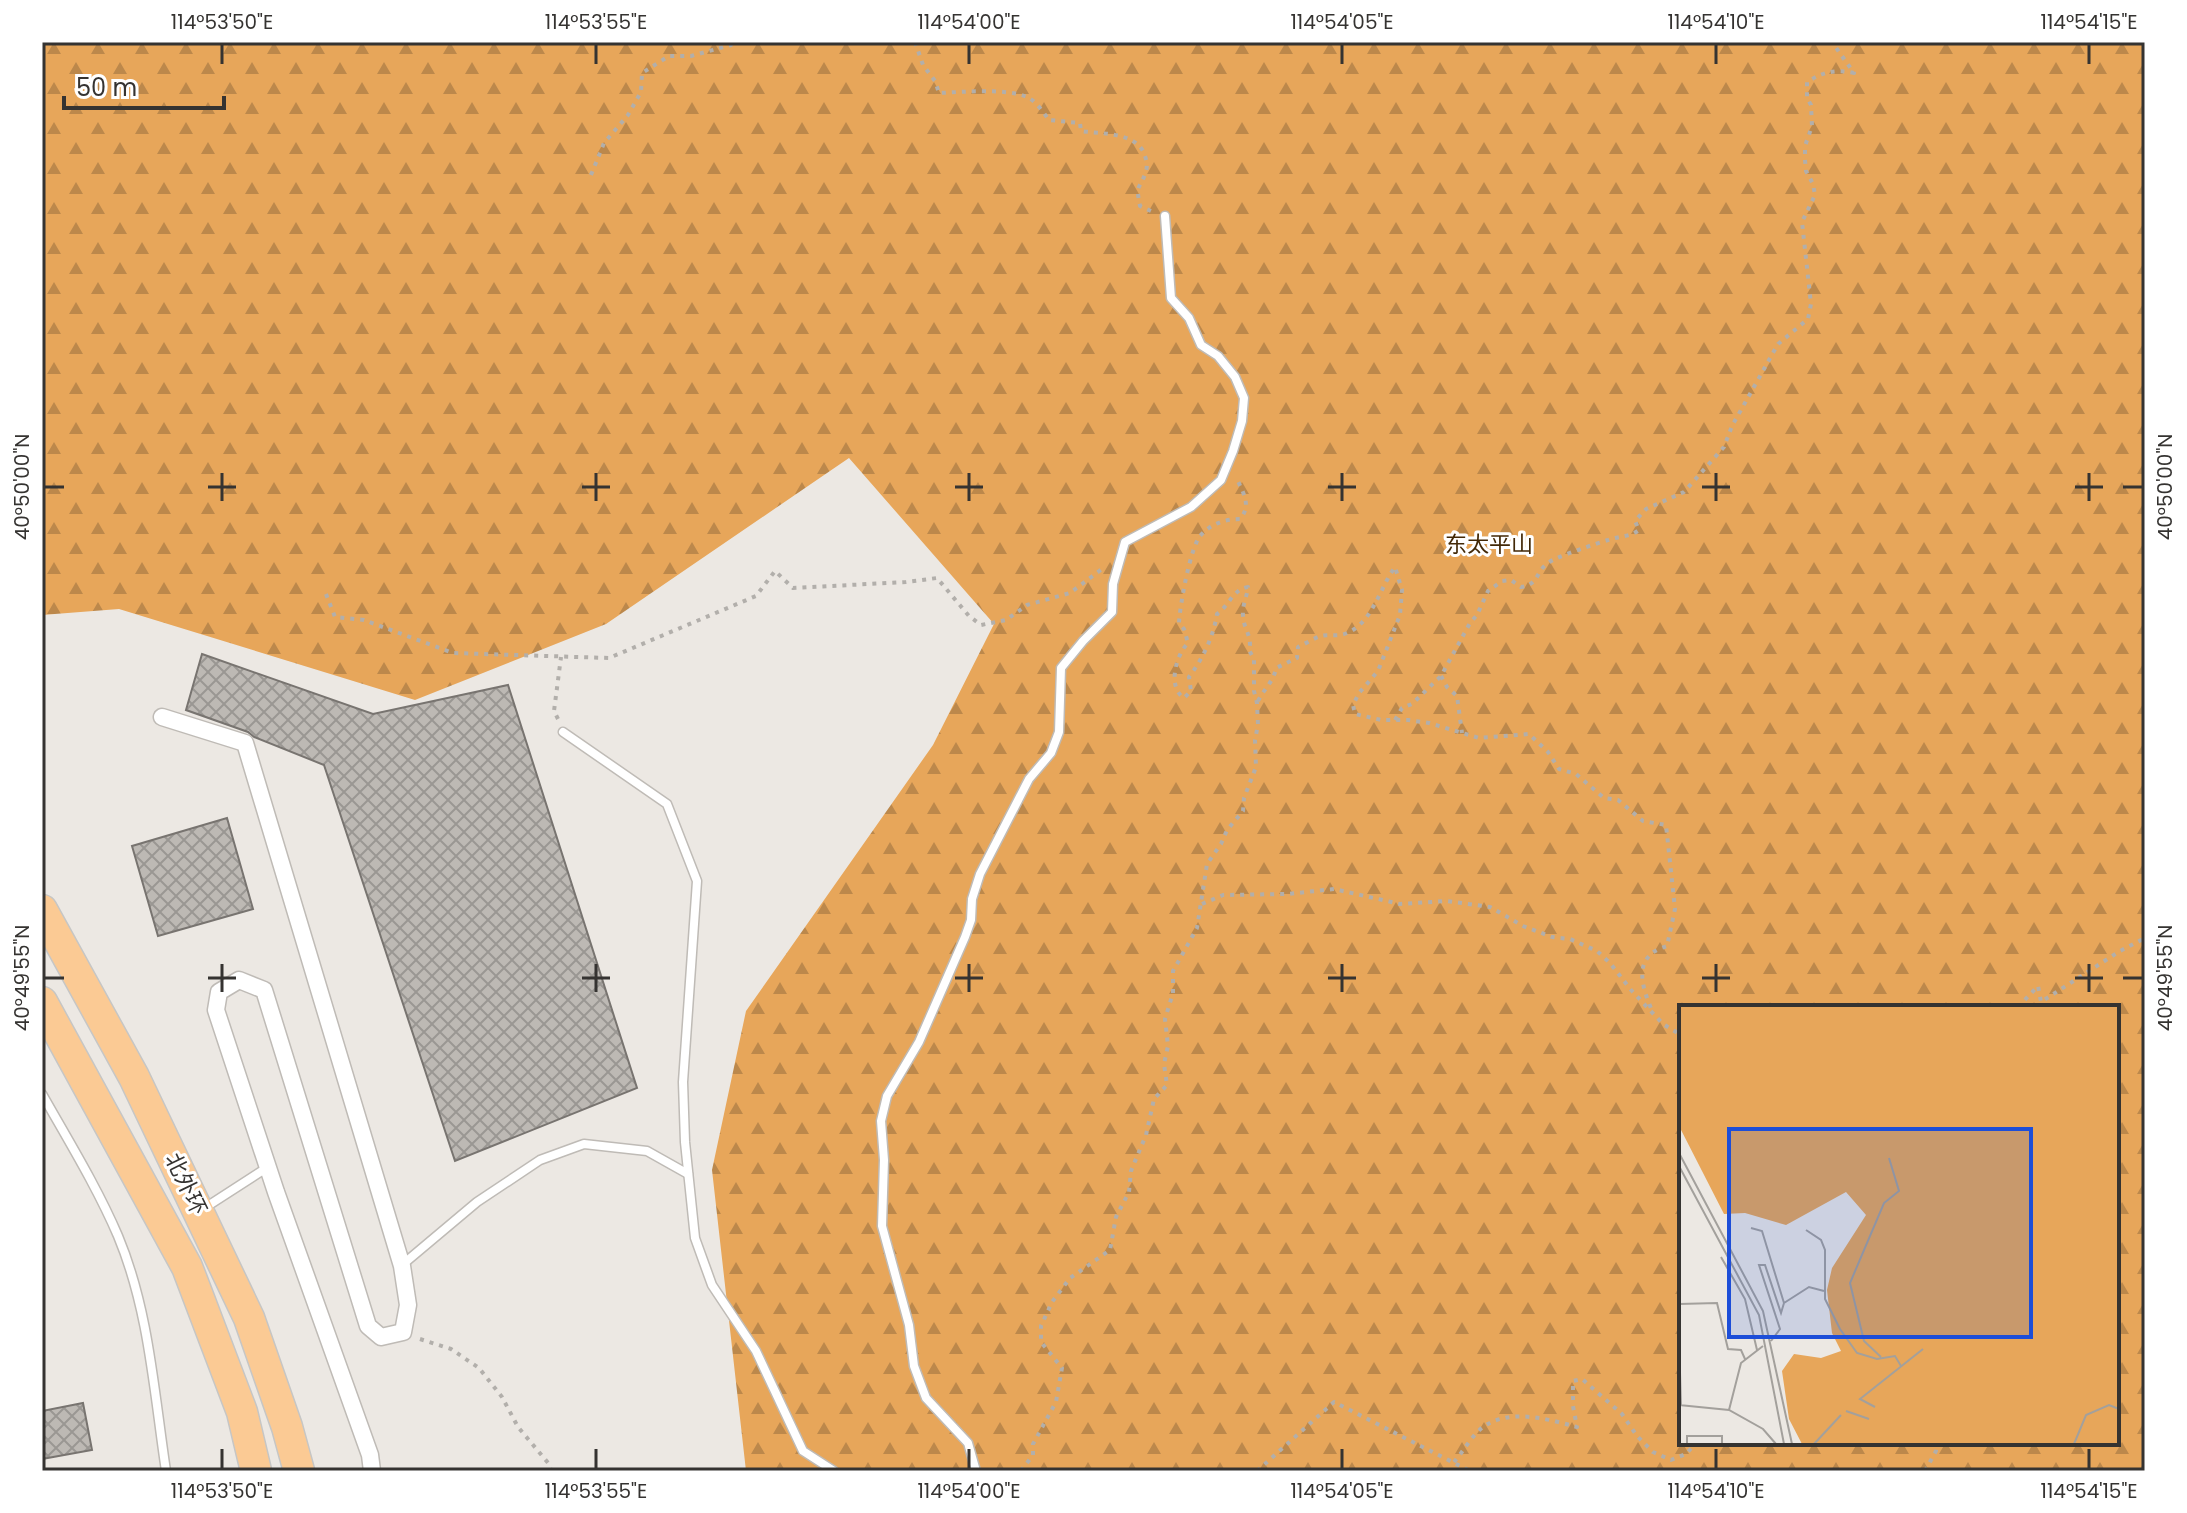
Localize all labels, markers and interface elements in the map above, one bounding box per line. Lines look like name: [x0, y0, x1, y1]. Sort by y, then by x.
text: 114°53'50"E: [171, 8, 273, 36]
text: 114°53'55"E: [545, 8, 647, 36]
text: 114°54'00"E: [917, 8, 1021, 36]
text: 114°54'05"E: [1290, 8, 1394, 36]
text: 114°54'10"E: [1668, 8, 1764, 36]
text: 114°54'15"E: [2041, 8, 2137, 36]
scale bar: [64, 60, 224, 110]
text: 50 m: [76, 71, 137, 104]
text: 40°50'00"N: [8, 434, 36, 540]
text: 40°50'00"N: [2151, 434, 2179, 540]
park label: 东太平山: [1445, 529, 1533, 560]
text: 40°49'55"N: [8, 925, 36, 1031]
text: 40°49'55"N: [2151, 925, 2179, 1031]
inset map: [1679, 1005, 2119, 1445]
street label: 北外环: [158, 1148, 214, 1220]
text: 114°53'50"E: [171, 1477, 273, 1505]
text: 114°53'55"E: [545, 1477, 647, 1505]
text: 114°54'00"E: [917, 1477, 1021, 1505]
text: 114°54'05"E: [1290, 1477, 1394, 1505]
text: 114°54'10"E: [1668, 1477, 1764, 1505]
text: 114°54'15"E: [2041, 1477, 2137, 1505]

